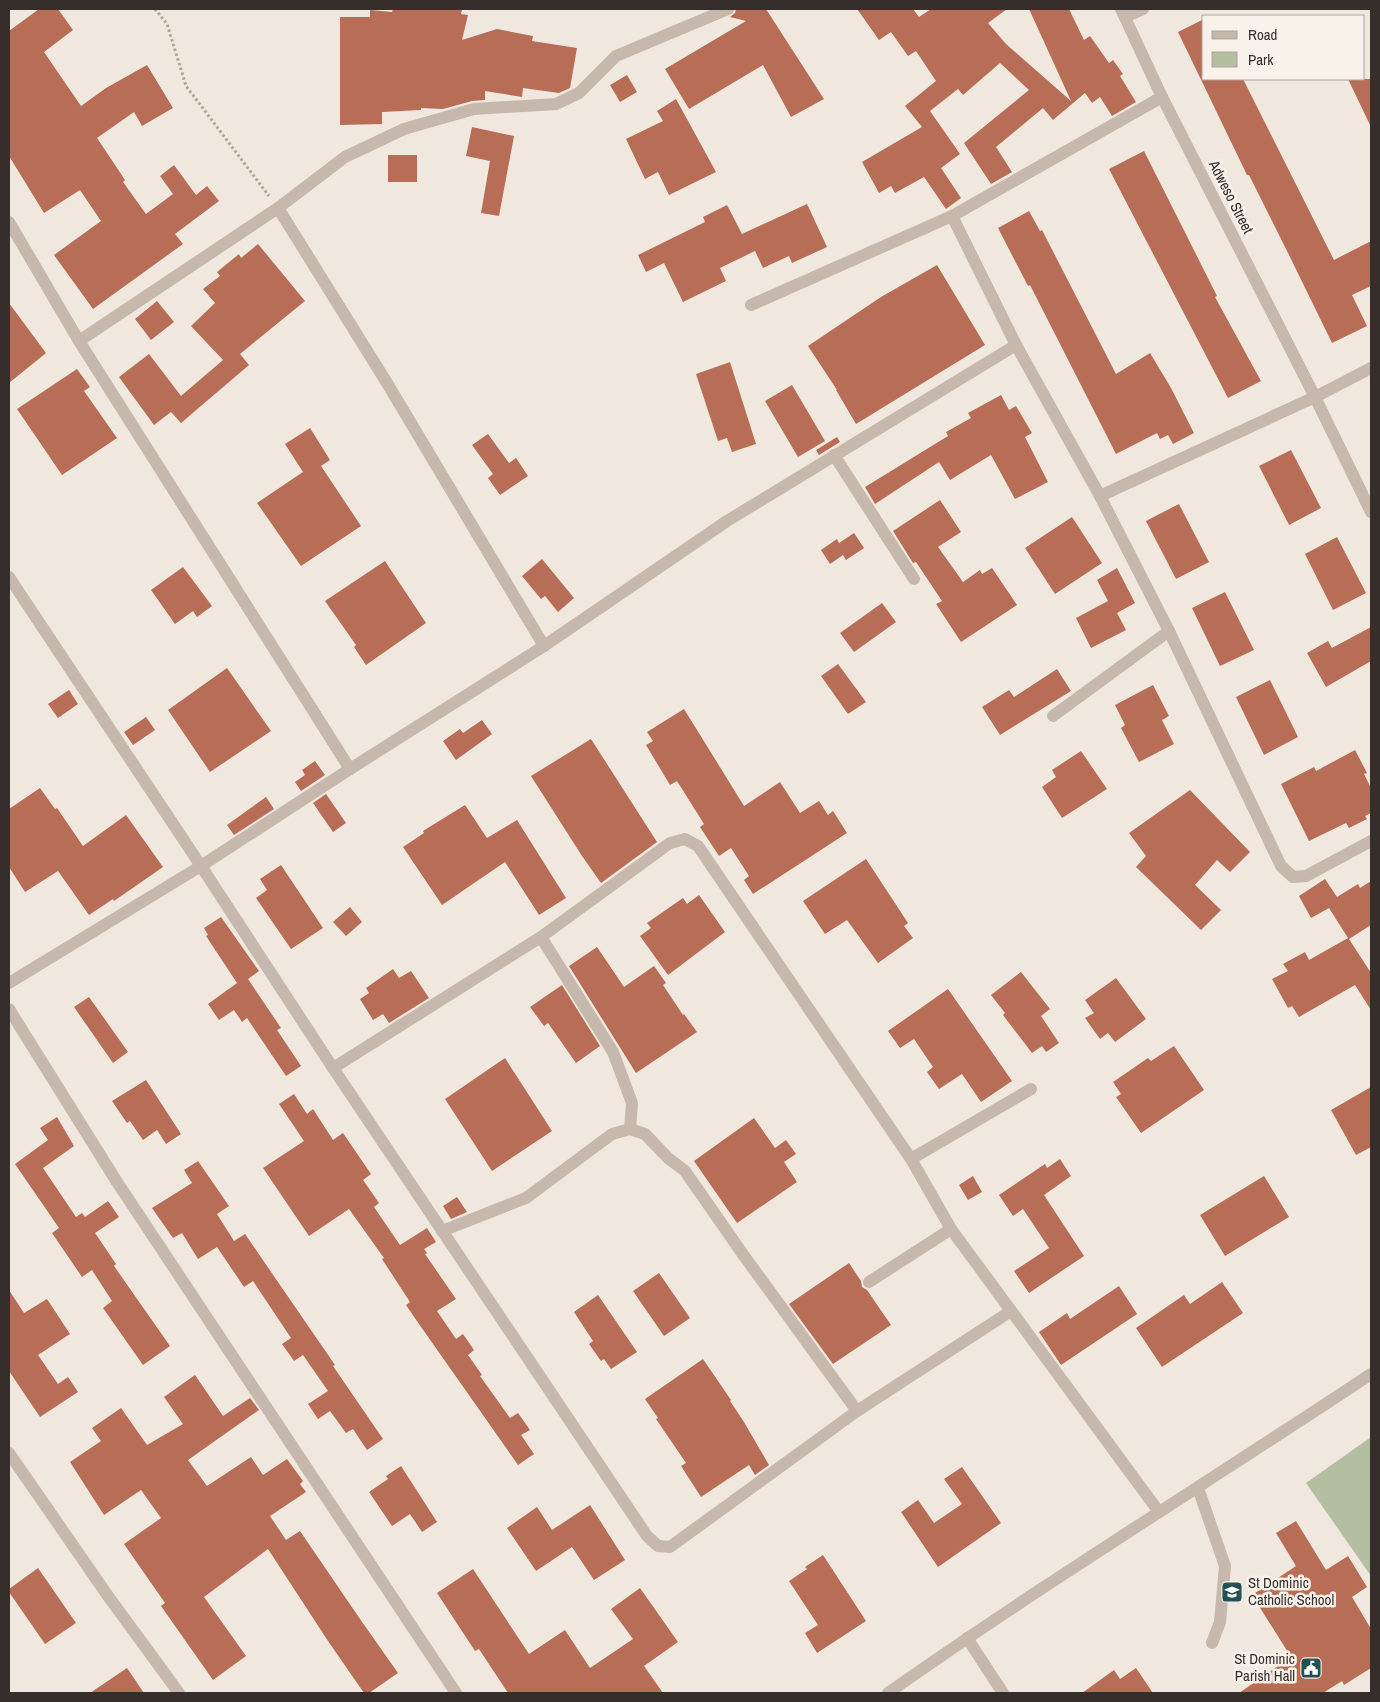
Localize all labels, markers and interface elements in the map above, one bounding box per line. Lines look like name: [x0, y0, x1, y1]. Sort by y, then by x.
legend: [1202, 15, 1365, 80]
text: Road: [1248, 24, 1277, 45]
text: Park: [1248, 49, 1274, 70]
street label: Adweso Street: [1203, 155, 1259, 238]
place label: St Dominic Catholic School: [1248, 1572, 1334, 1610]
school or university icon: St Dominic Catholic School: [1220, 1580, 1244, 1604]
place label: St Dominic Parish Hall: [1234, 1648, 1295, 1686]
public building icon: St Dominic Parish Hall: [1299, 1656, 1323, 1680]

